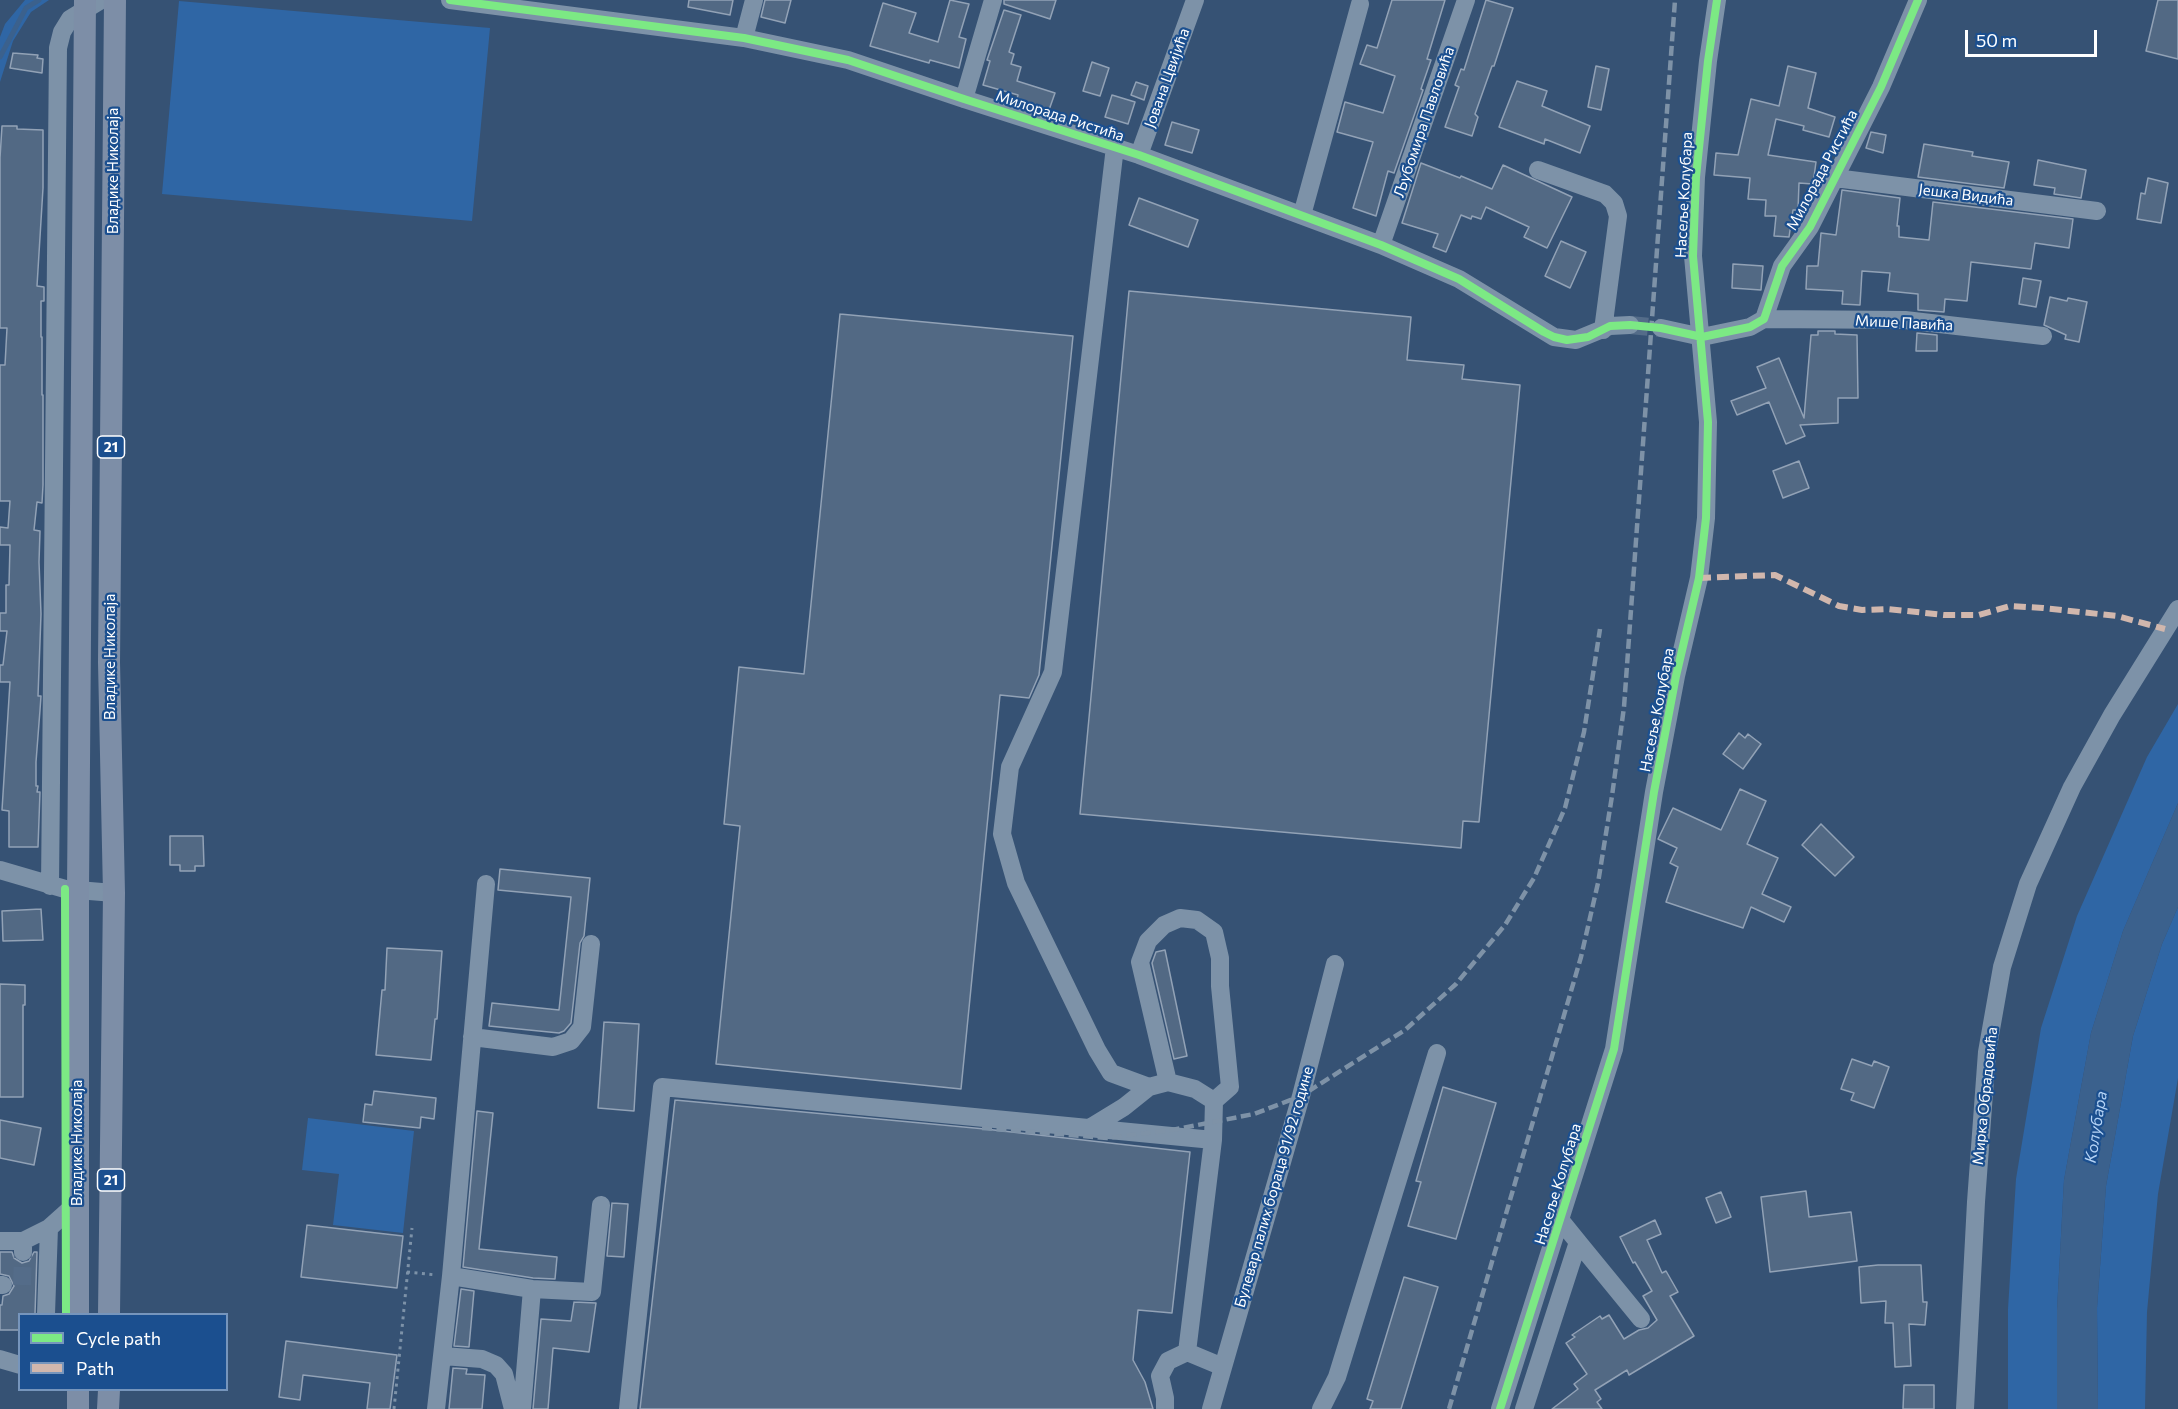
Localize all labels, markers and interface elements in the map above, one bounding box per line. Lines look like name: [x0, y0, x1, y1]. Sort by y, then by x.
scale bar: [1968, 18, 2100, 56]
street label: Јована Цвијића: [1141, 26, 1193, 130]
text: 50 m: [1976, 29, 2017, 51]
street label: Љубомира Павловића: [1390, 44, 1458, 200]
street label: Милорада Ристића: [993, 87, 1127, 145]
street label: Милорада Ристића: [1783, 107, 1861, 233]
street label: Владике Николаја: [104, 108, 122, 234]
street label: Насеље Колубара: [1672, 132, 1696, 258]
street label: Јешка Видића: [1918, 180, 2014, 210]
street label: Мише Павића: [1855, 311, 1953, 335]
road number: 21: [98, 436, 124, 458]
street label: Владике Николаја: [101, 594, 119, 720]
street label: Насеље Колубара: [1636, 646, 1678, 774]
street label: Мирка Обрадовића: [1969, 1026, 2001, 1166]
street label: Булевар палих бораца 91/92 године: [1231, 1064, 1317, 1310]
street label: Владике Николаја: [68, 1080, 86, 1206]
water label: Колубара: [2081, 1090, 2111, 1164]
street label: Насеље Колубара: [1531, 1121, 1585, 1247]
road number: 21: [98, 1169, 124, 1191]
legend: [18, 1313, 228, 1391]
text: Cycle path: [76, 1327, 161, 1349]
text: Path: [76, 1357, 114, 1379]

